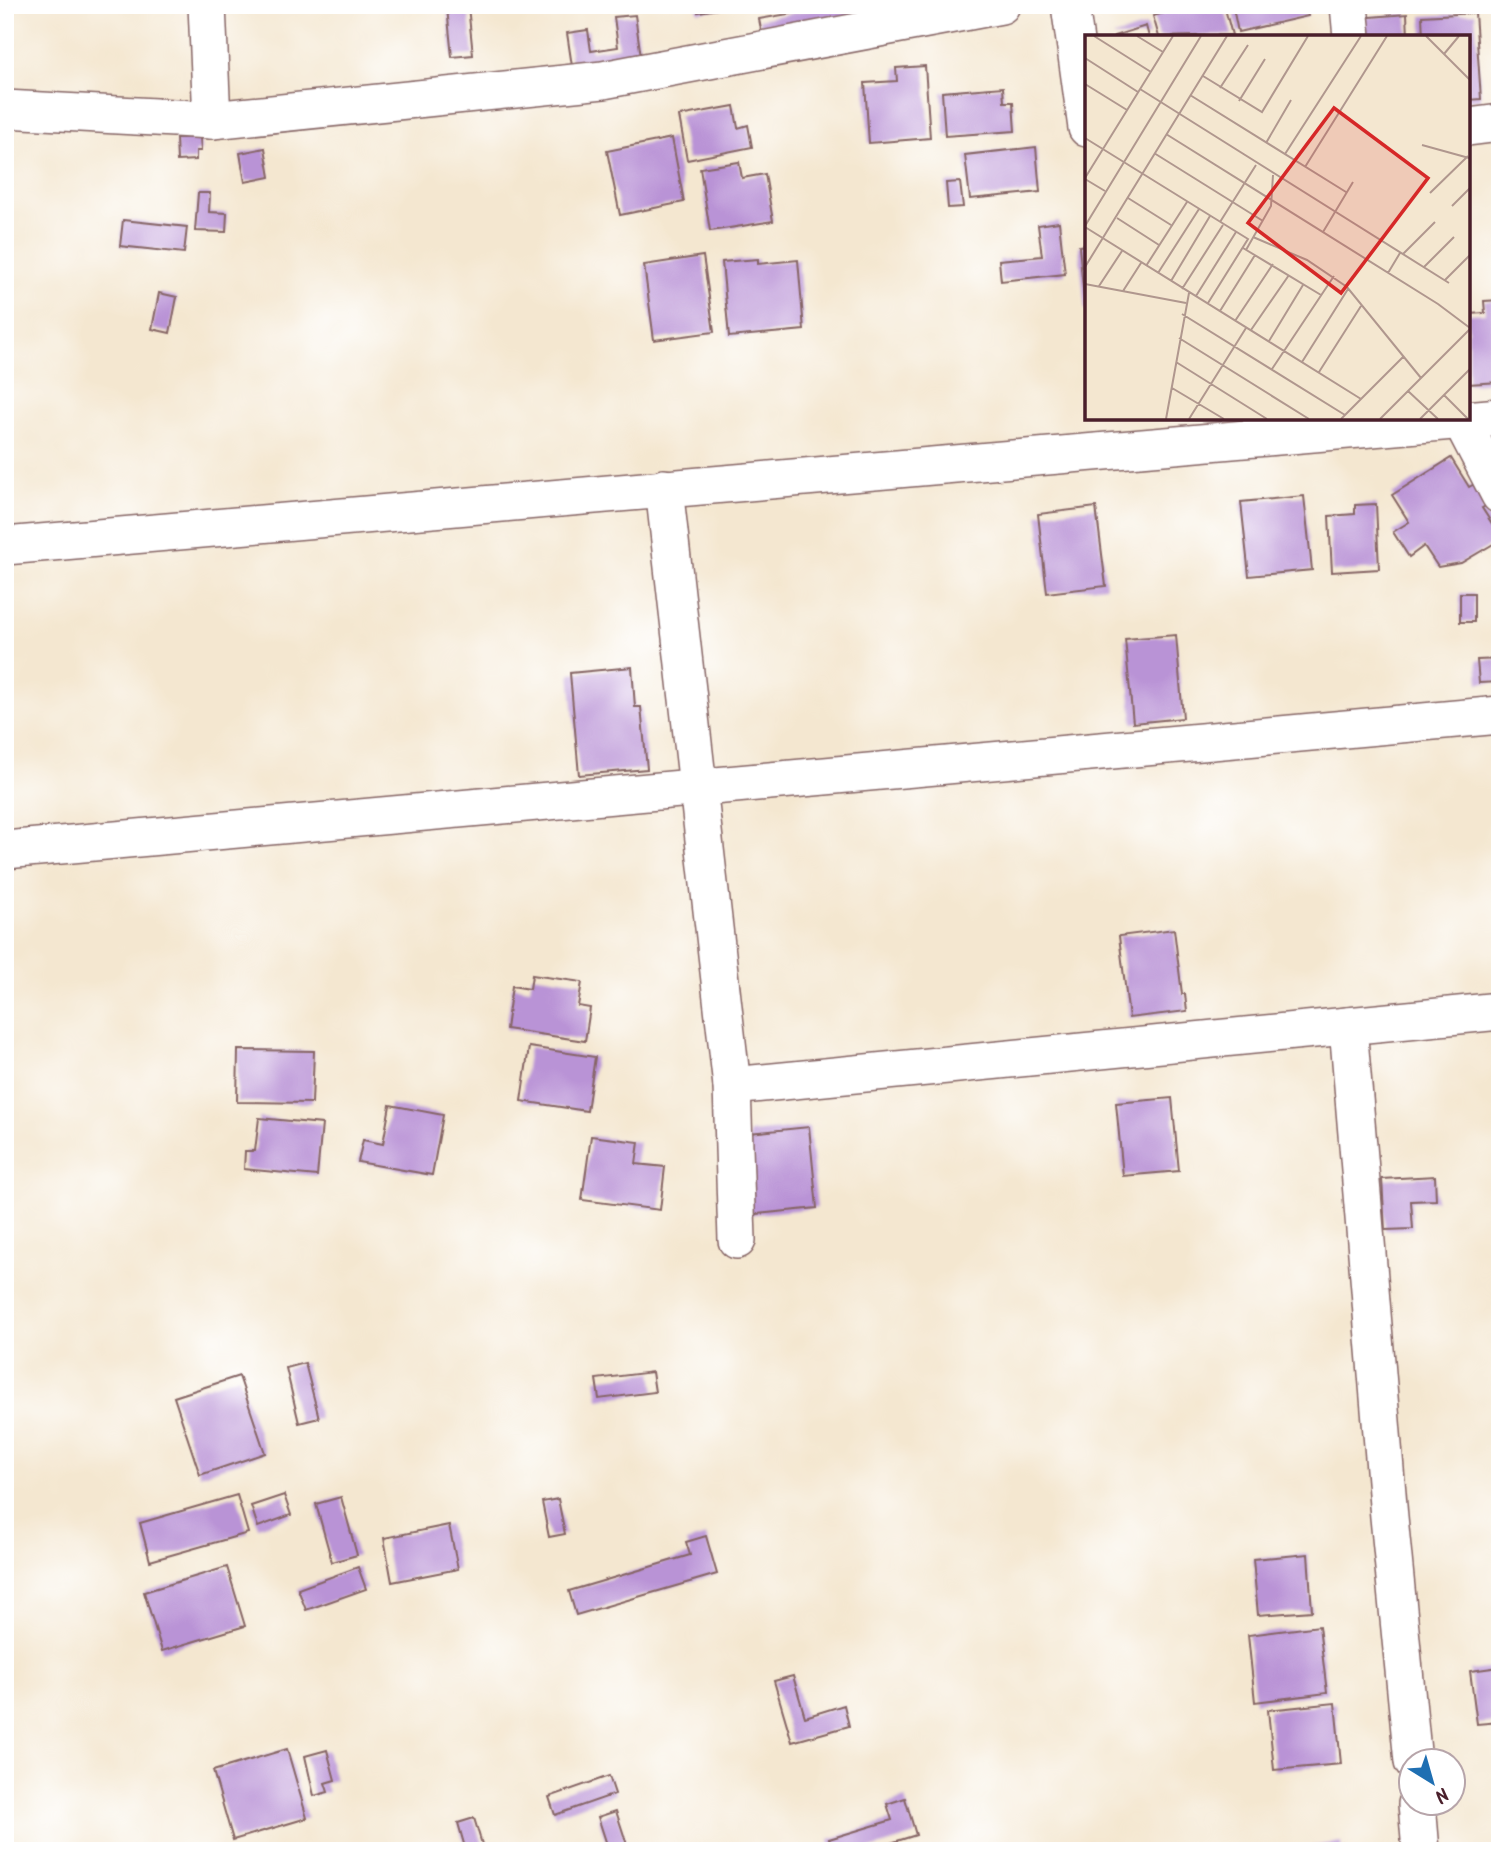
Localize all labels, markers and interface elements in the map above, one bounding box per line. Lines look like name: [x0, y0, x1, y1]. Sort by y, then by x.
inset map: [1085, 35, 1470, 420]
north arrow: [1396, 1748, 1466, 1818]
text: N: [1427, 1778, 1455, 1810]

